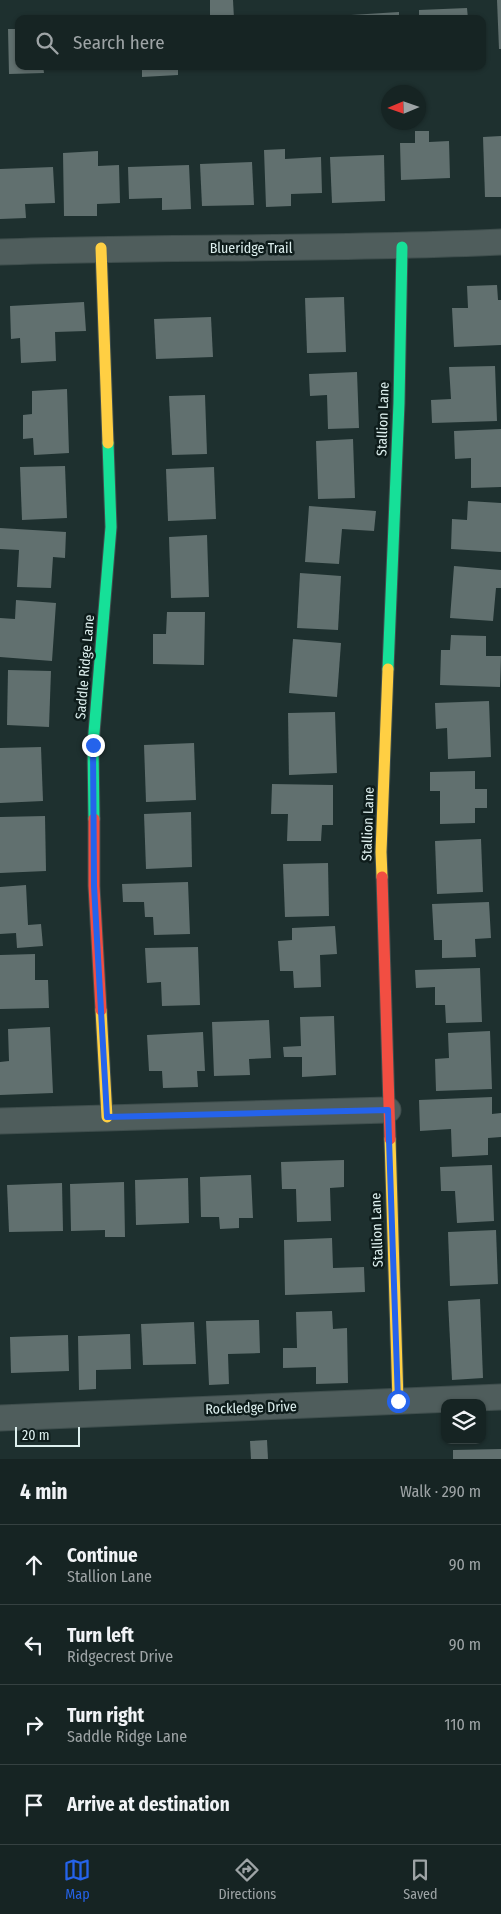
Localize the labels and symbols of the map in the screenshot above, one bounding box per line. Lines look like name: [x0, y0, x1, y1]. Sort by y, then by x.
north arrow: [381, 85, 426, 130]
street label: Blueridge Trail: [210, 240, 293, 257]
street label: Stallion Lane: [373, 381, 393, 456]
street label: Saddle Ridge Lane: [72, 614, 98, 720]
route end: [82, 734, 105, 757]
street label: Stallion Lane: [358, 786, 378, 861]
street label: Stallion Lane: [367, 1192, 387, 1267]
route start: [387, 1390, 410, 1413]
street label: Rockledge Drive: [205, 1398, 297, 1418]
scale bar: [15, 1424, 80, 1447]

